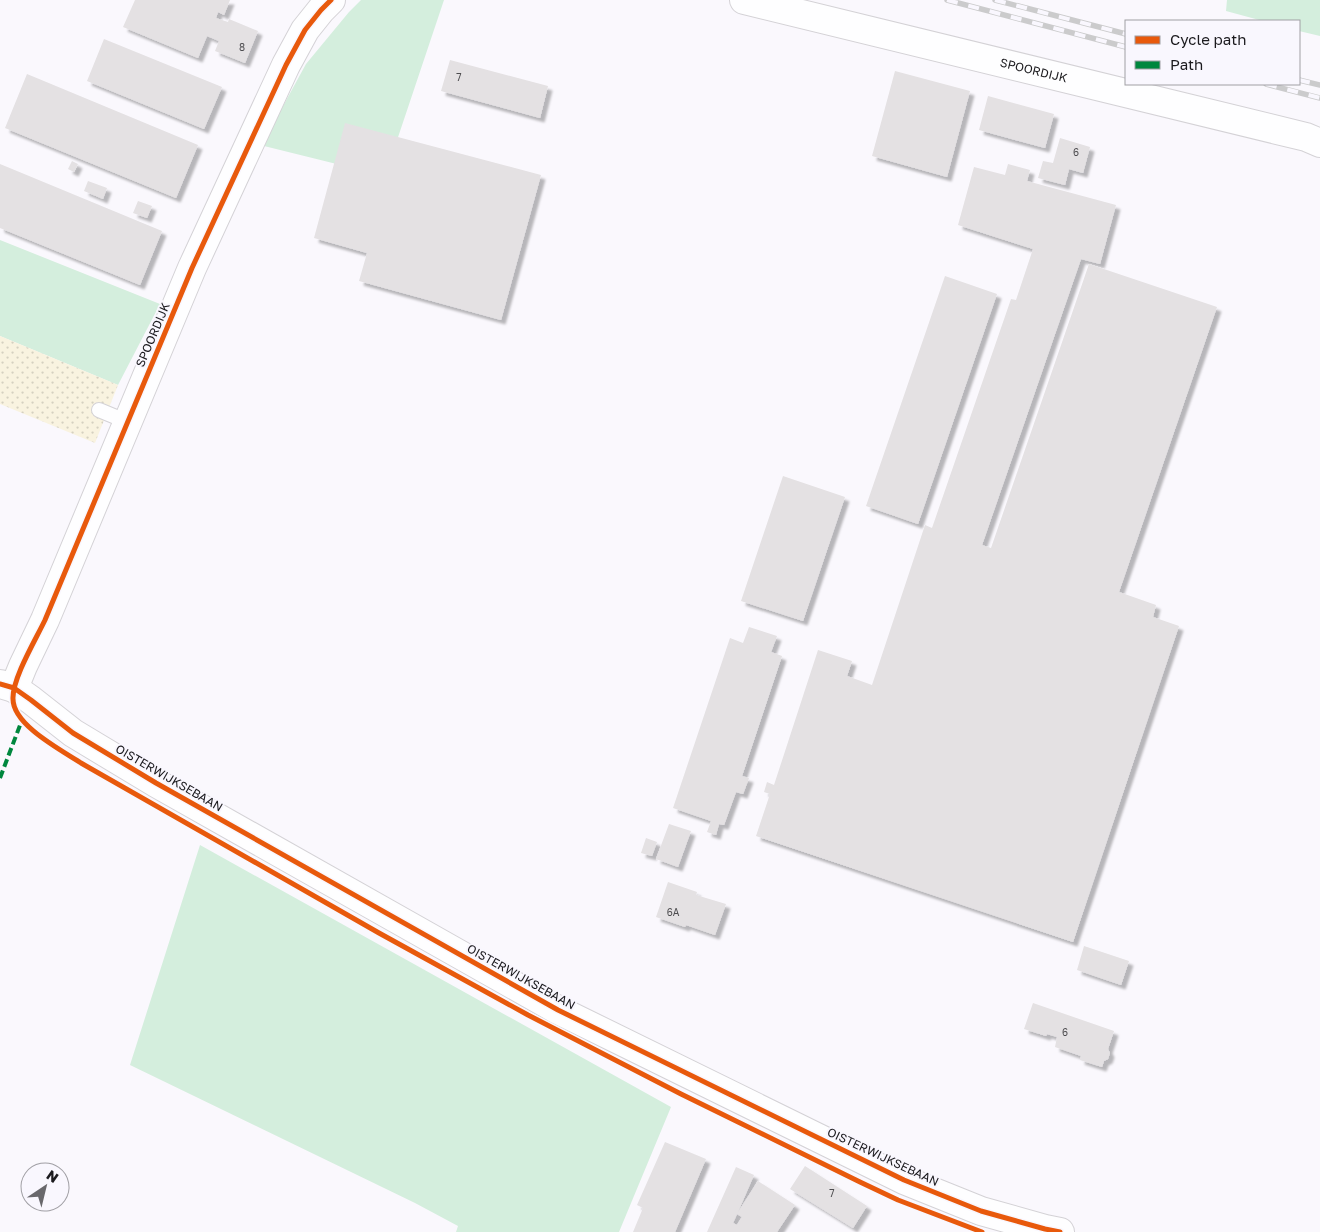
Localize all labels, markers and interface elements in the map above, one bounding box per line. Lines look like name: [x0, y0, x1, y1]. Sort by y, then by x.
legend: [1125, 20, 1300, 85]
text: Cycle path: [1170, 30, 1246, 48]
house number: 8: [239, 41, 245, 53]
street label: SPOORDIJK: [999, 55, 1069, 86]
text: Path: [1170, 55, 1203, 73]
house number: 7: [456, 71, 462, 83]
house number: 6: [1073, 146, 1079, 158]
street label: SPOORDIJK: [132, 300, 173, 369]
street label: OISTERWIJKSEBAAN: [113, 741, 226, 814]
house number: 6A: [667, 906, 680, 918]
street label: OISTERWIJKSEBAAN: [465, 941, 578, 1013]
house number: 6: [1062, 1026, 1068, 1038]
street label: OISTERWIJKSEBAAN: [825, 1124, 941, 1189]
north arrow: [20, 1162, 70, 1212]
text: N: [44, 1166, 62, 1186]
house number: 7: [829, 1187, 835, 1199]

